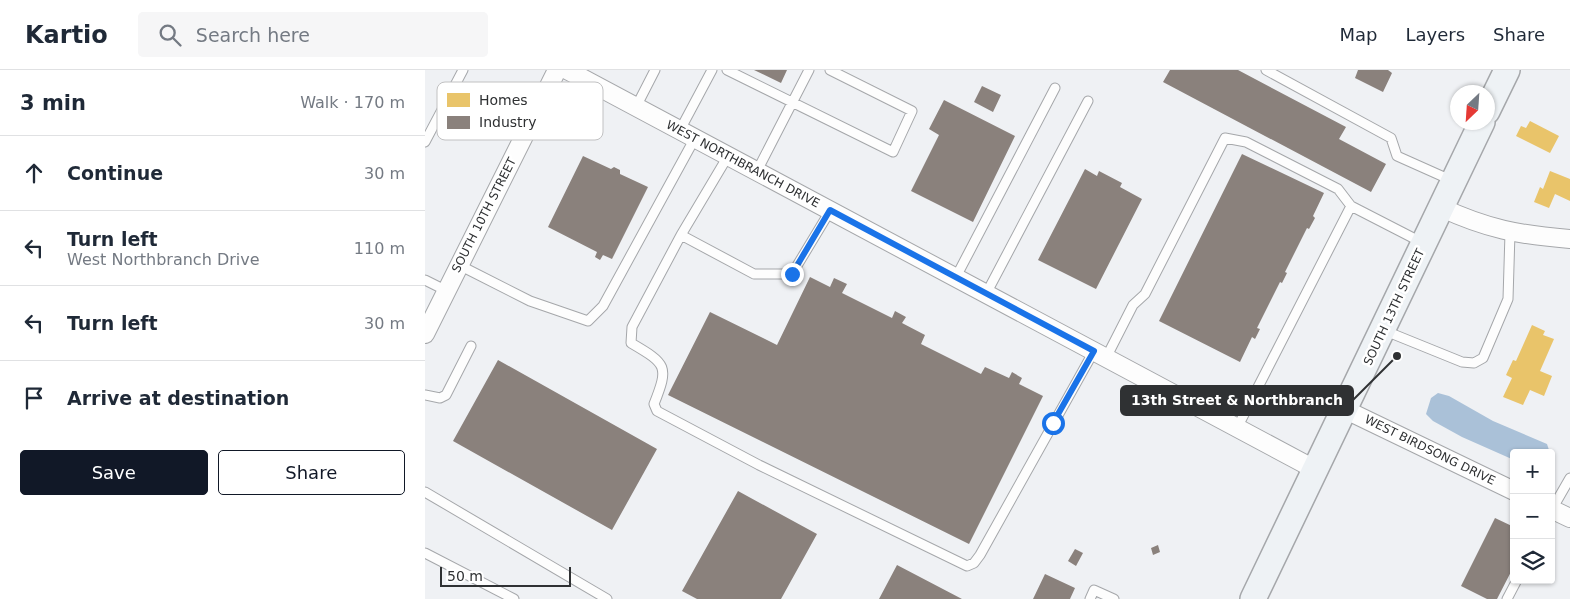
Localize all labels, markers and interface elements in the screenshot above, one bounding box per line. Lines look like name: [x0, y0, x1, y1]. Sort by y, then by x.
search box: [138, 12, 488, 57]
text: Kartio: [25, 21, 108, 49]
icon: search: [156, 21, 184, 49]
text: Search here: [196, 24, 310, 46]
text: Map: [1339, 24, 1377, 45]
text: Layers: [1405, 24, 1465, 45]
text: Share: [1493, 24, 1545, 45]
legend: [437, 82, 603, 140]
north arrow: [1450, 85, 1495, 130]
text: 3 min: [20, 91, 86, 115]
text: Homes: [479, 92, 528, 108]
text: Walk · 170 m: [300, 93, 405, 112]
text: Industry: [479, 114, 537, 130]
street label: WEST NORTHBRANCH DRIVE: [664, 117, 822, 211]
street label: SOUTH 10TH STREET: [449, 155, 519, 275]
icon: ahead: [20, 159, 48, 187]
text: Continue: [67, 162, 163, 184]
text: 30 m: [364, 164, 405, 183]
text: Turn left: [67, 228, 158, 250]
icon: left: [20, 234, 48, 262]
text: 110 m: [354, 239, 405, 258]
street label: SOUTH 13TH STREET: [1361, 246, 1428, 368]
text: West Northbranch Drive: [67, 250, 260, 269]
route end: [781, 263, 804, 286]
icon: left: [20, 309, 48, 337]
text: Turn left: [67, 312, 158, 334]
text: 30 m: [364, 314, 405, 333]
icon: arrive: [20, 384, 48, 412]
callout: 13th Street & Northbranch: [1121, 386, 1353, 415]
text: Arrive at destination: [67, 387, 289, 409]
text: 13th Street & Northbranch: [1131, 392, 1343, 408]
route start: [1042, 412, 1065, 435]
street label: WEST BIRDSONG DRIVE: [1362, 412, 1498, 488]
map controls: [1510, 449, 1555, 584]
button: +: [1510, 449, 1555, 494]
button: Save: [20, 450, 208, 495]
button: Share: [218, 450, 405, 495]
button: −: [1510, 494, 1555, 539]
button: layers: [1510, 539, 1555, 584]
scale bar: [440, 564, 571, 587]
text: 50 m: [447, 568, 483, 584]

